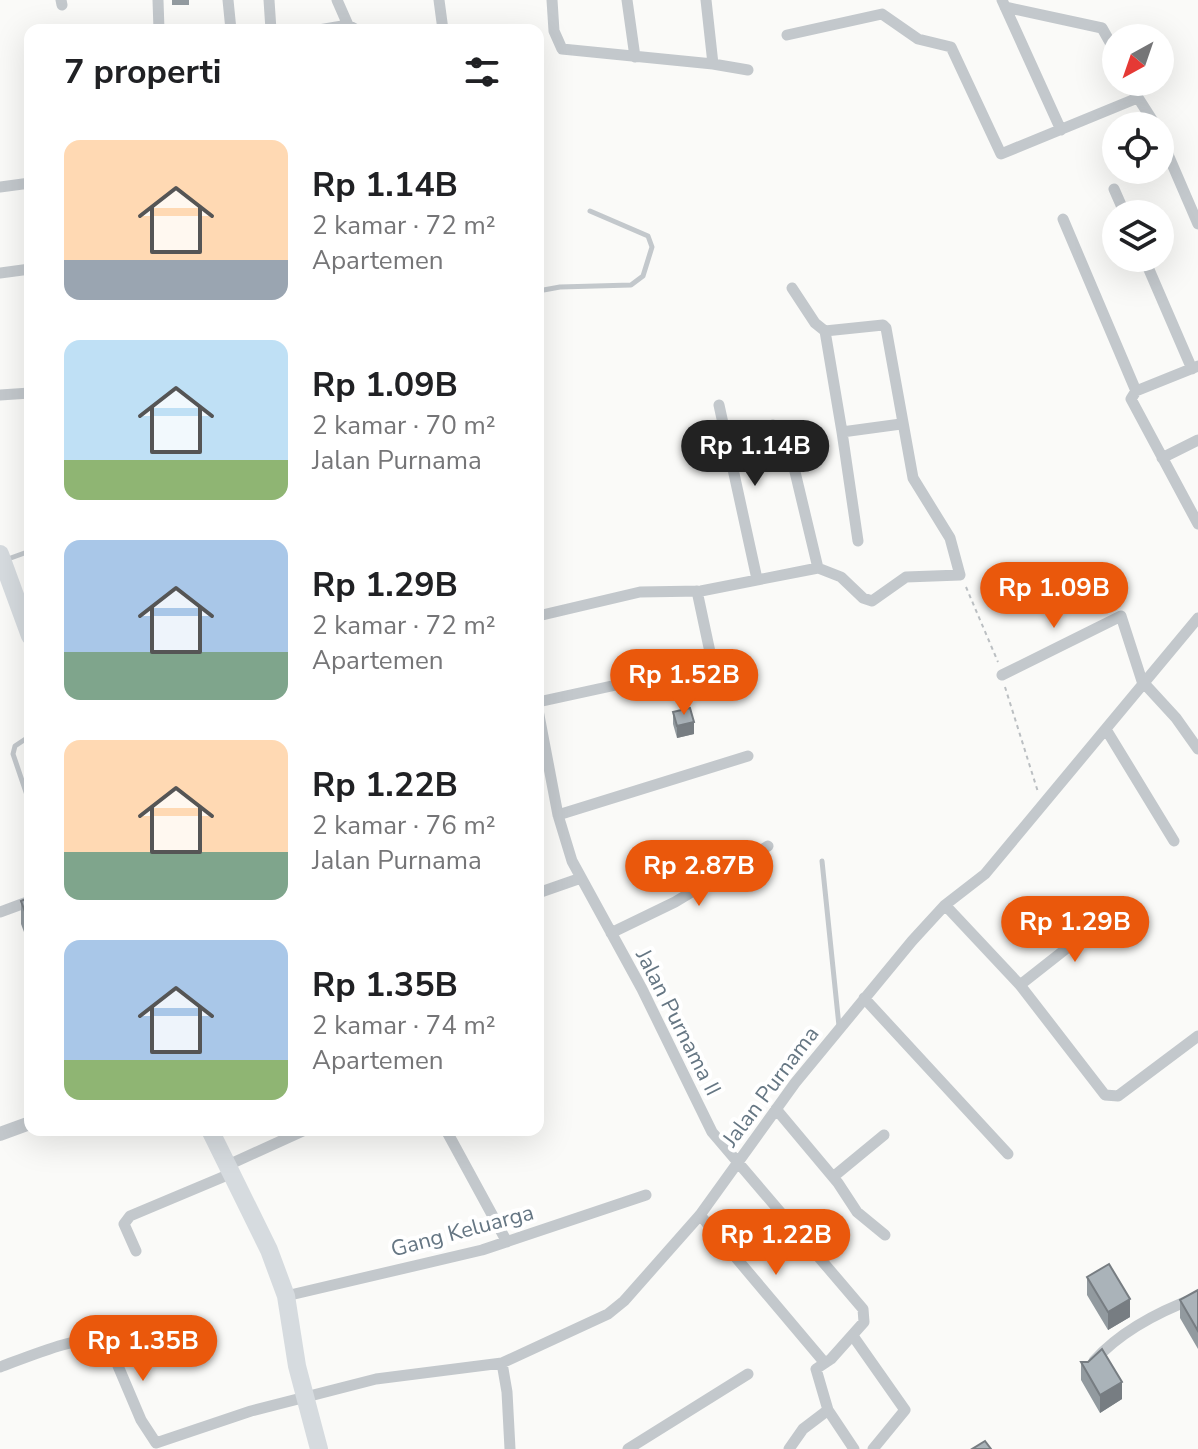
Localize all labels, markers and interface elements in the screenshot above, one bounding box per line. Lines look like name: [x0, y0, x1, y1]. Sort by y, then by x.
north arrow: [1102, 24, 1174, 96]
map controls: [1102, 24, 1174, 272]
text: 7 properti: [64, 49, 221, 95]
icon: filters: [460, 50, 504, 94]
button: locate: [1102, 112, 1174, 184]
text: Rp 1.14B: [312, 162, 458, 208]
icon: home: [128, 172, 224, 268]
button: layers: [1102, 200, 1174, 272]
text: 2 kamar · 72 m²: [312, 208, 496, 243]
text: Apartemen: [312, 243, 444, 278]
text: Rp 1.09B: [312, 362, 458, 408]
icon: home: [128, 372, 224, 468]
text: 2 kamar · 70 m²: [312, 408, 496, 443]
pin: Rp 1.14B: [672, 420, 838, 488]
text: Rp 1.14B: [699, 428, 811, 463]
text: Jalan Purnama: [312, 443, 482, 478]
text: Rp 1.29B: [312, 562, 458, 608]
pin: Rp 1.09B: [971, 562, 1137, 630]
text: Rp 1.09B: [998, 570, 1110, 605]
icon: home: [128, 572, 224, 668]
text: 2 kamar · 72 m²: [312, 608, 496, 643]
text: Apartemen: [312, 643, 444, 678]
pin: Rp 1.52B: [601, 649, 767, 717]
text: Rp 1.52B: [628, 657, 740, 692]
text: Rp 1.22B: [312, 762, 458, 808]
icon: home: [128, 772, 224, 868]
text: 2 kamar · 76 m²: [312, 808, 496, 843]
pin: Rp 2.87B: [616, 840, 782, 908]
text: Jalan Purnama: [312, 843, 482, 878]
text: Rp 2.87B: [643, 848, 755, 883]
pin: Rp 1.29B: [992, 896, 1158, 964]
text: Rp 1.29B: [1019, 904, 1131, 939]
street label: Jalan Purnama II: [628, 943, 728, 1101]
text: Rp 1.35B: [312, 962, 458, 1008]
icon: home: [128, 972, 224, 1068]
text: 2 kamar · 74 m²: [312, 1008, 496, 1043]
street label: Jalan Purnama: [715, 1020, 826, 1154]
text: Apartemen: [312, 1043, 444, 1078]
street label: Gang Keluarga: [388, 1197, 537, 1264]
pin: Rp 1.22B: [693, 1209, 859, 1277]
text: Rp 1.22B: [720, 1217, 832, 1252]
pin: Rp 1.35B: [60, 1315, 226, 1383]
text: Rp 1.35B: [87, 1323, 199, 1358]

